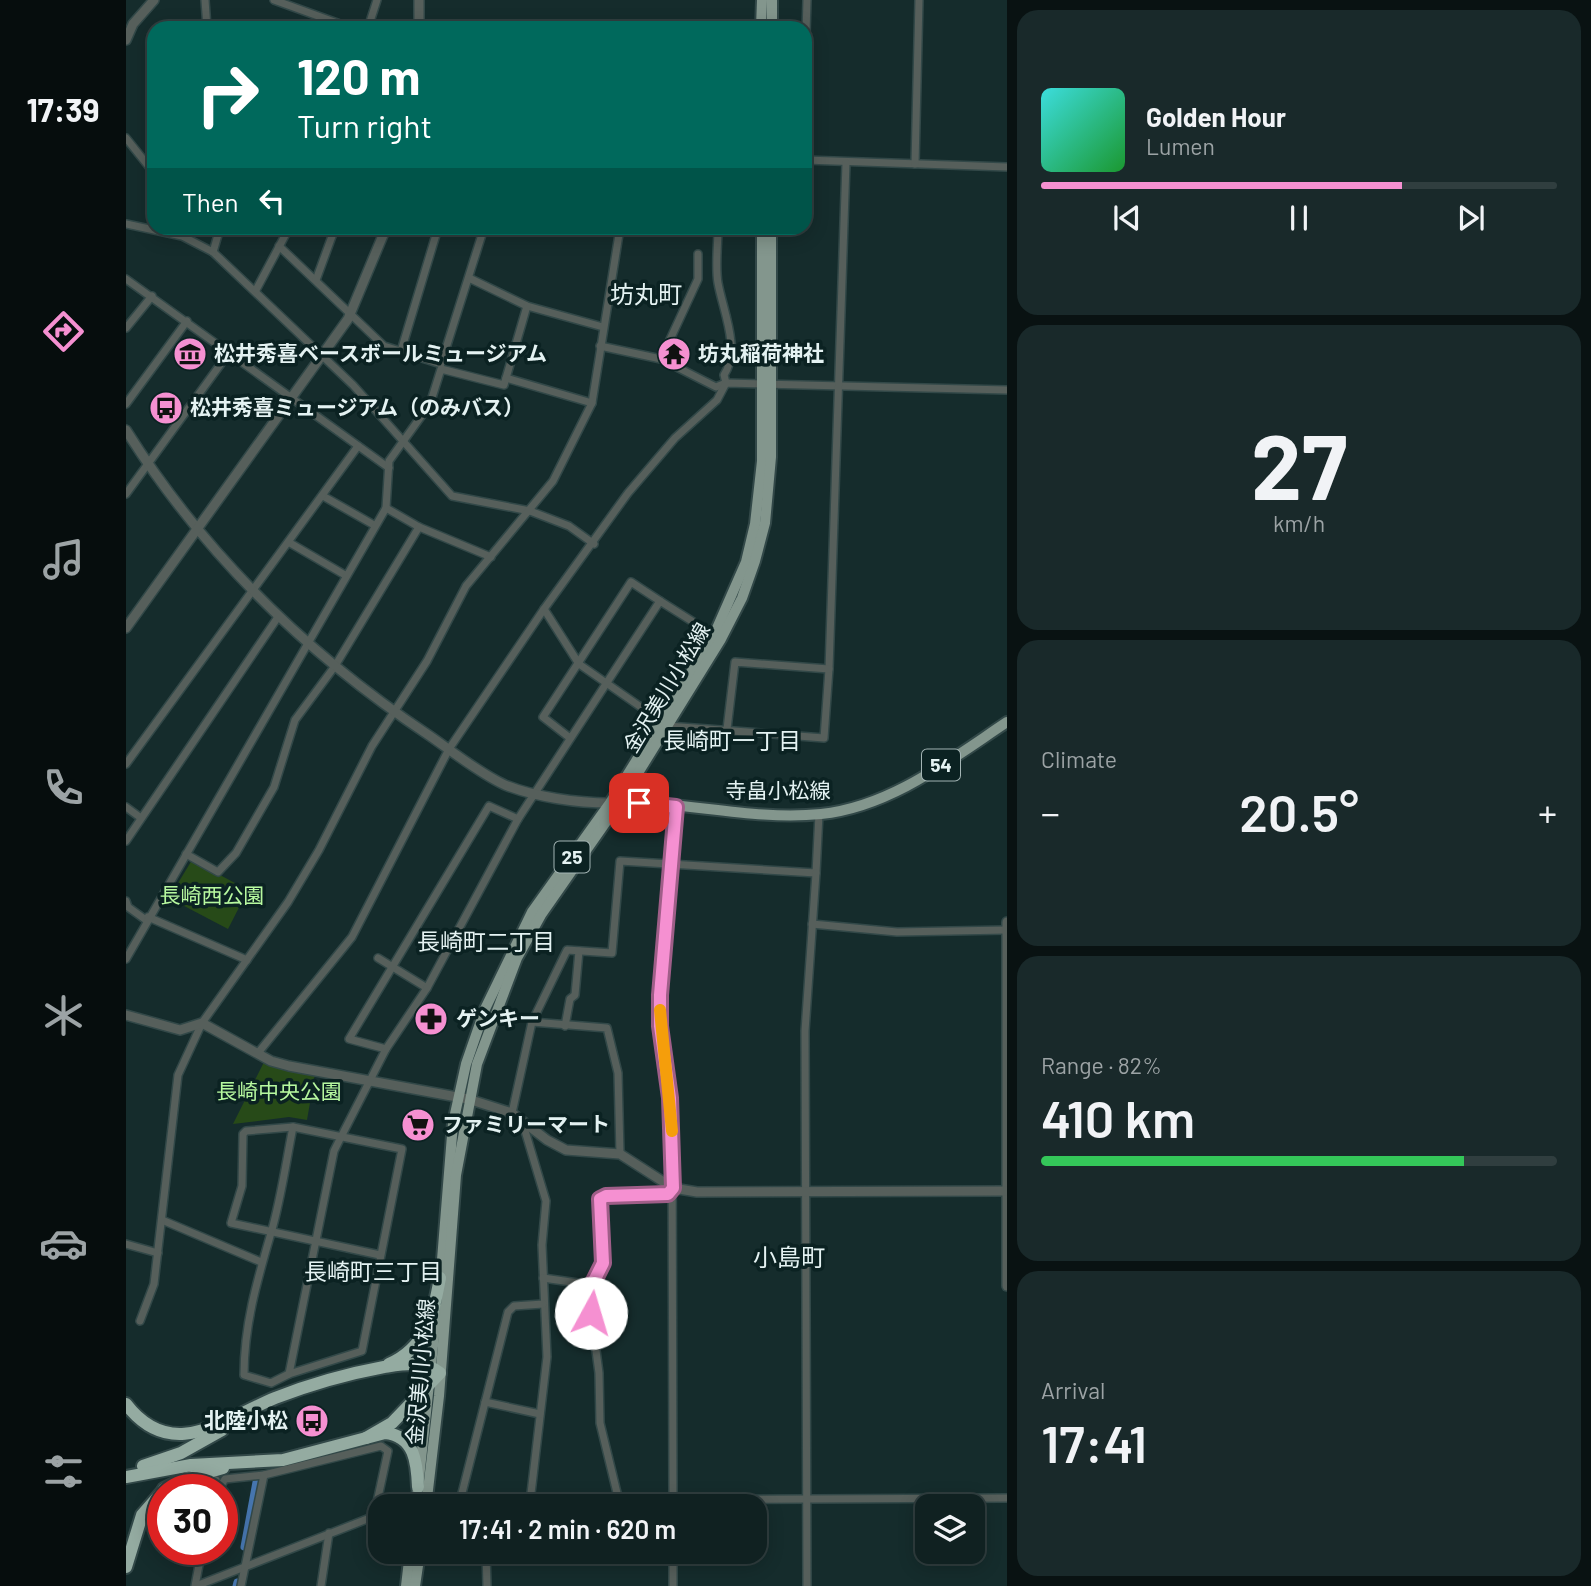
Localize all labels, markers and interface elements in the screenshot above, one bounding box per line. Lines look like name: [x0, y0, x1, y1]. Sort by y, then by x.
text: 120 m: [297, 46, 420, 105]
icon: right: [182, 49, 273, 140]
text: 17:39: [26, 90, 100, 128]
text: Golden Hour: [1146, 101, 1286, 132]
text: Turn right: [297, 106, 432, 144]
text: Lumen: [1146, 132, 1215, 160]
icon: left: [253, 182, 291, 220]
text: Then: [182, 186, 239, 217]
icon: previous: [1108, 199, 1146, 237]
icon: pause: [1280, 199, 1318, 237]
icon: next: [1452, 199, 1490, 237]
district label: 坊丸町: [610, 279, 682, 308]
icon: directions: [39, 307, 88, 356]
museum icon: 松井秀喜ベースボールミュージアム: [171, 335, 209, 373]
temple icon: 坊丸稲荷神社: [655, 335, 693, 373]
place label: 松井秀喜ベースボールミュージアム: [214, 340, 547, 365]
place label: 坊丸稲荷神社: [698, 340, 824, 365]
bus stop icon: 松井秀喜ミュージアム（のみバス）: [147, 389, 185, 427]
place label: 松井秀喜ミュージアム（のみバス）: [190, 394, 524, 419]
text: 27: [1251, 409, 1347, 518]
text: km/h: [1273, 509, 1325, 537]
icon: music: [39, 535, 88, 584]
street label: 金沢美川小松線: [617, 618, 714, 757]
district label: 長崎町一丁目: [663, 726, 801, 754]
text: Climate: [1041, 745, 1117, 773]
road number: 54: [922, 750, 960, 780]
icon: phone: [39, 763, 88, 812]
pin: [609, 773, 669, 833]
street label: 寺畠小松線: [726, 777, 831, 802]
text: 20.5°: [1239, 780, 1359, 842]
icon: arrive: [620, 784, 658, 822]
text: −: [1041, 789, 1060, 835]
text: +: [1538, 789, 1557, 835]
road number: 25: [554, 842, 590, 872]
park label: 長崎西公園: [160, 882, 265, 907]
district label: 長崎町二丁目: [417, 927, 555, 955]
icon: climate: [39, 991, 88, 1040]
pharmacy icon: ゲンキー: [412, 1000, 450, 1038]
place label: ゲンキー: [456, 1005, 540, 1030]
text: Range · 82%: [1041, 1051, 1162, 1079]
park label: 長崎中央公園: [216, 1078, 342, 1103]
text: 410 km: [1041, 1086, 1195, 1148]
supermarket icon: ファミリーマート: [399, 1106, 437, 1144]
place label: ファミリーマート: [442, 1111, 610, 1136]
icon: car: [39, 1219, 88, 1268]
district label: 小島町: [753, 1242, 825, 1271]
district label: 長崎町三丁目: [304, 1257, 442, 1285]
position arrow: [554, 1276, 628, 1350]
street label: 金沢美川小松線: [401, 1298, 438, 1446]
text: Arrival: [1041, 1376, 1105, 1404]
bus stop icon: 北陸小松: [293, 1402, 331, 1440]
place label: 北陸小松: [204, 1407, 288, 1432]
text: 17:41: [1041, 1411, 1147, 1473]
icon: filters: [39, 1447, 88, 1496]
speed limit sign: 30: [147, 1474, 238, 1565]
map controls: [915, 1494, 985, 1564]
button: layers: [915, 1494, 985, 1564]
text: 17:41 · 2 min · 620 m: [459, 1513, 676, 1544]

